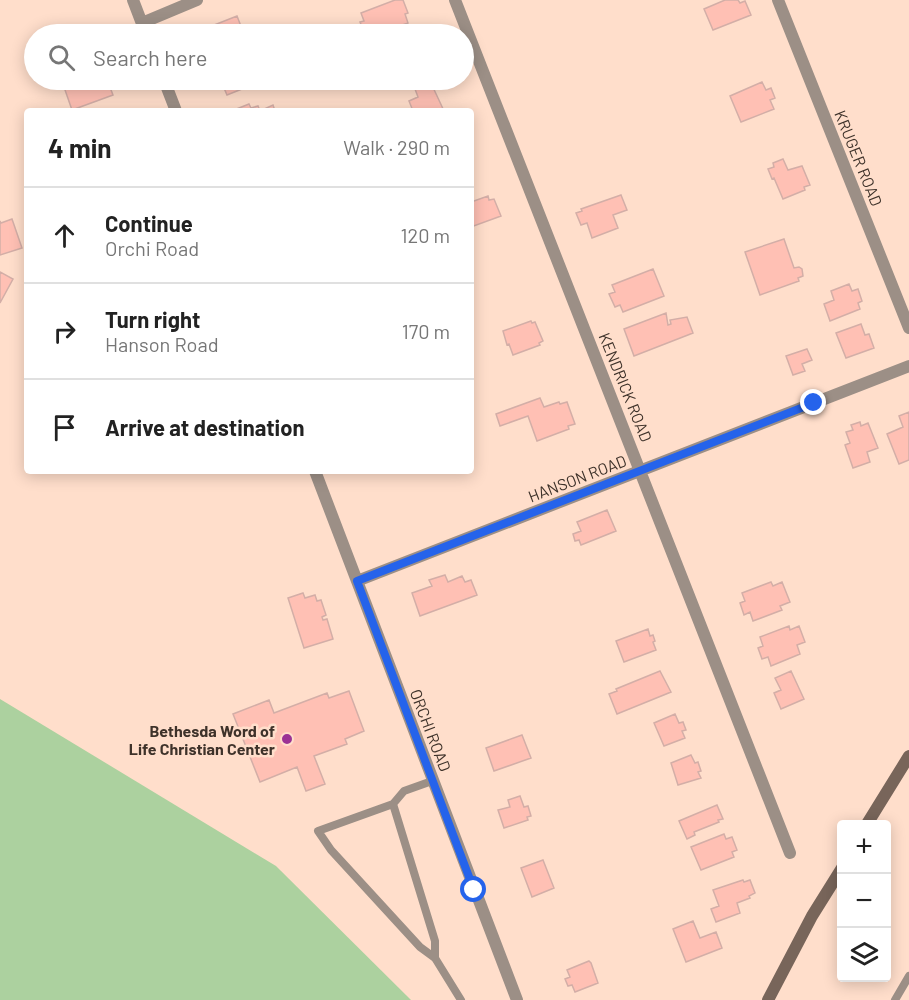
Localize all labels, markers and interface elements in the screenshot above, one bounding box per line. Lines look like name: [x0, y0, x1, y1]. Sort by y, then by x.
search box: [24, 24, 474, 90]
icon: search: [45, 41, 78, 74]
text: Search here: [93, 44, 207, 70]
street label: KRUGER ROAD: [831, 107, 887, 209]
text: 4 min: [48, 132, 112, 163]
text: Walk · 290 m: [343, 135, 450, 159]
text: Continue: [105, 210, 193, 236]
icon: ahead: [48, 219, 81, 252]
text: 120 m: [400, 223, 450, 247]
text: Orchi Road: [105, 236, 199, 260]
text: Turn right: [105, 306, 200, 332]
icon: right: [48, 315, 81, 348]
text: 170 m: [402, 319, 450, 343]
street label: KENDRICK ROAD: [595, 330, 657, 444]
text: Hanson Road: [105, 332, 219, 356]
route end: [800, 389, 826, 415]
icon: arrive: [48, 411, 81, 444]
text: Arrive at destination: [105, 414, 304, 440]
street label: HANSON ROAD: [525, 451, 629, 505]
street label: ORCHI ROAD: [407, 686, 455, 774]
place label: Bethesda Word of Life Christian Center: [129, 721, 275, 758]
marker: Bethesda Word of Life Christian Center: [280, 732, 294, 746]
map controls: [837, 820, 891, 982]
button: +: [837, 820, 891, 874]
button: −: [837, 874, 891, 928]
route start: [460, 876, 486, 902]
button: layers: [837, 928, 891, 982]

